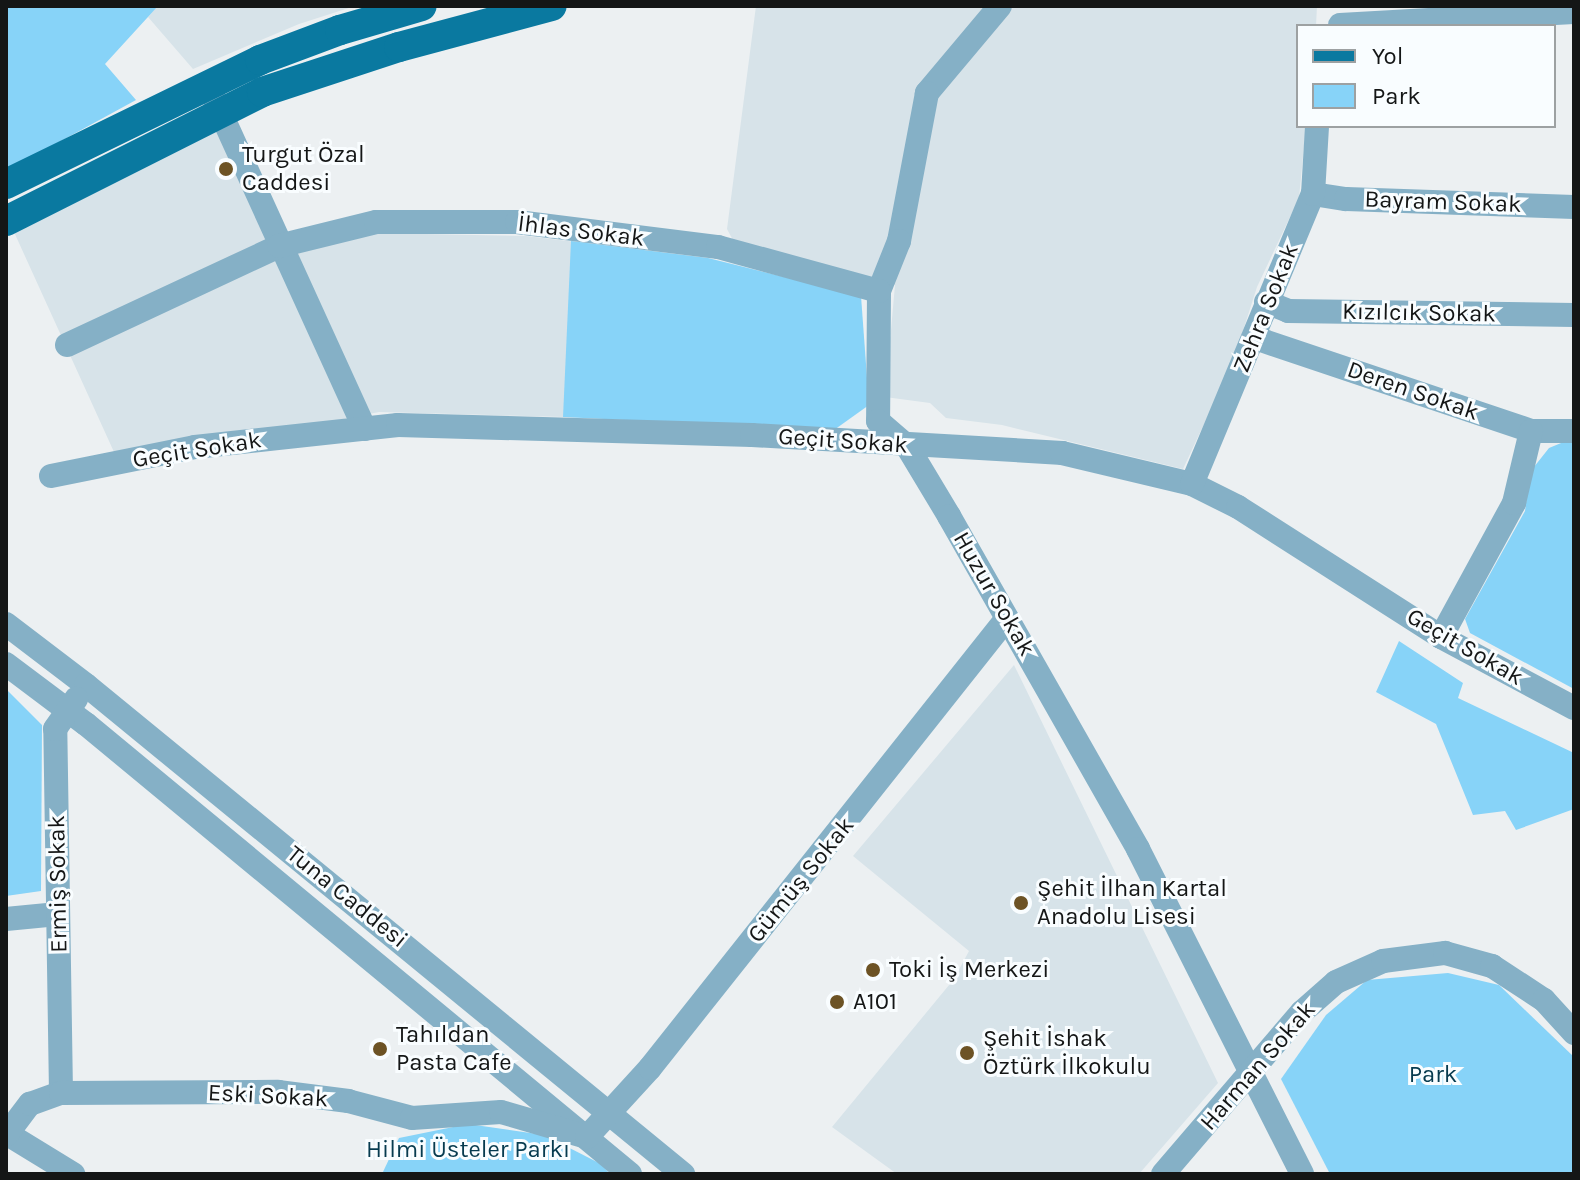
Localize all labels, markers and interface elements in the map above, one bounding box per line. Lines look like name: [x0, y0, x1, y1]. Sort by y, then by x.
legend: [1296, 24, 1556, 128]
text: Yol: [1372, 42, 1403, 70]
text: Park: [1372, 82, 1421, 110]
place label: Turgut Özal Caddesi: [242, 141, 365, 197]
marker: Turgut Özal Caddesi: [217, 160, 235, 178]
street label: Bayram Sokak: [1364, 185, 1522, 219]
street label: İhlas Sokak: [516, 209, 646, 253]
street label: Zehra Sokak: [1227, 239, 1305, 377]
street label: Kızılcık Sokak: [1342, 297, 1496, 329]
street label: Deren Sokak: [1343, 355, 1483, 427]
street label: Geçit Sokak: [777, 422, 909, 460]
street label: Geçit Sokak: [131, 426, 263, 474]
street label: Huzur Sokak: [947, 527, 1041, 661]
street label: Geçit Sokak: [1402, 602, 1528, 692]
street label: Gümüş Sokak: [742, 811, 860, 949]
street label: Ermiş Sokak: [42, 815, 74, 953]
street label: Tuna Caddesi: [281, 840, 413, 954]
place label: Şehit İlhan Kartal Anadolu Lisesi: [1037, 875, 1227, 931]
marker: Şehit İlhan Kartal Anadolu Lisesi: [1012, 894, 1030, 912]
place label: Toki İş Merkezi: [889, 956, 1049, 984]
marker: Toki İş Merkezi: [864, 961, 882, 979]
place label: A101: [853, 988, 897, 1016]
marker: A101: [828, 993, 846, 1011]
street label: Harman Sokak: [1194, 996, 1322, 1136]
place label: Tahıldan Pasta Cafe: [396, 1021, 512, 1077]
place label: Şehit İshak Öztürk İlkokulu: [983, 1025, 1151, 1081]
marker: Tahıldan Pasta Cafe: [371, 1040, 389, 1058]
marker: Şehit İshak Öztürk İlkokulu: [958, 1044, 976, 1062]
park label: Park: [1409, 1061, 1457, 1089]
street label: Eski Sokak: [207, 1078, 329, 1114]
park label: Hilmi Üsteler Parkı: [366, 1136, 570, 1164]

